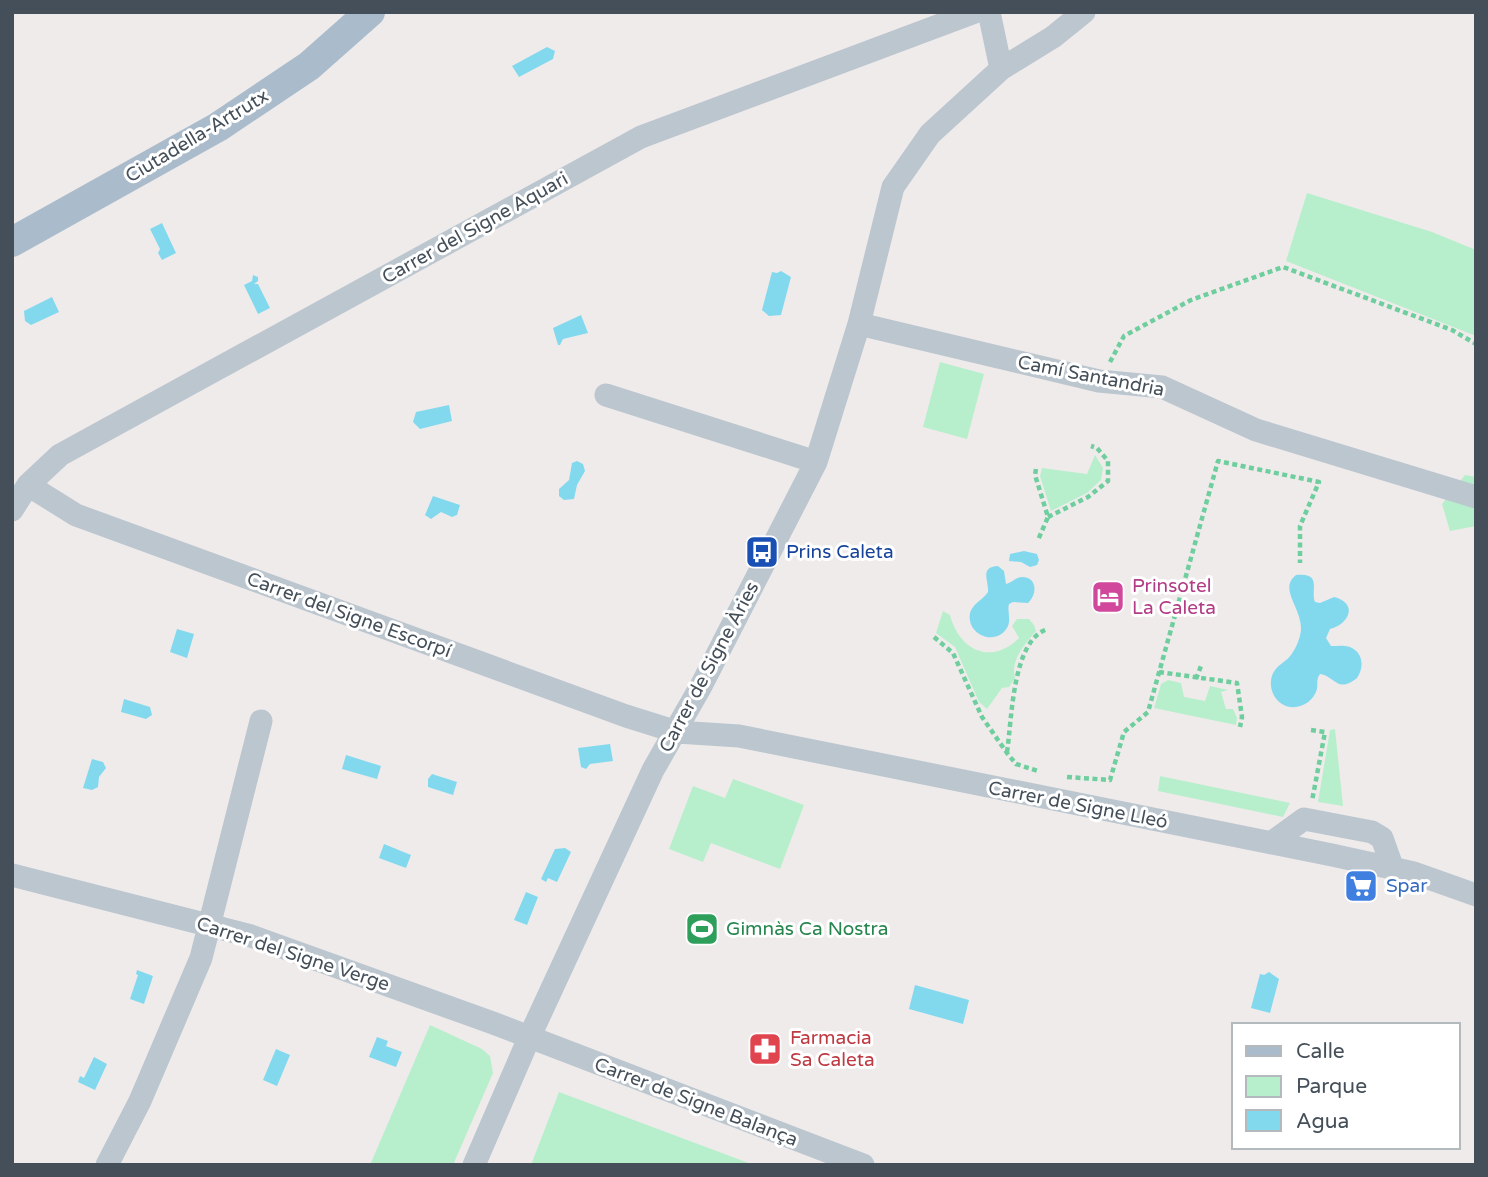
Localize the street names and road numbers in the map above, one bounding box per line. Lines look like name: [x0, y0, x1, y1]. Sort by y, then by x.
street label: Ciutadella-Artrutx: [122, 85, 272, 187]
street label: Carrer del Signe Aquari: [378, 168, 572, 288]
street label: Camí Santandria: [1016, 351, 1166, 401]
street label: Carrer del Signe Escorpí: [244, 568, 454, 662]
street label: Carrer de Signe Àries: [654, 577, 763, 756]
street label: Carrer de Signe Lleó: [986, 777, 1170, 833]
street label: Carrer del Signe Verge: [194, 912, 392, 996]
street label: Carrer de Signe Balança: [591, 1053, 801, 1151]

